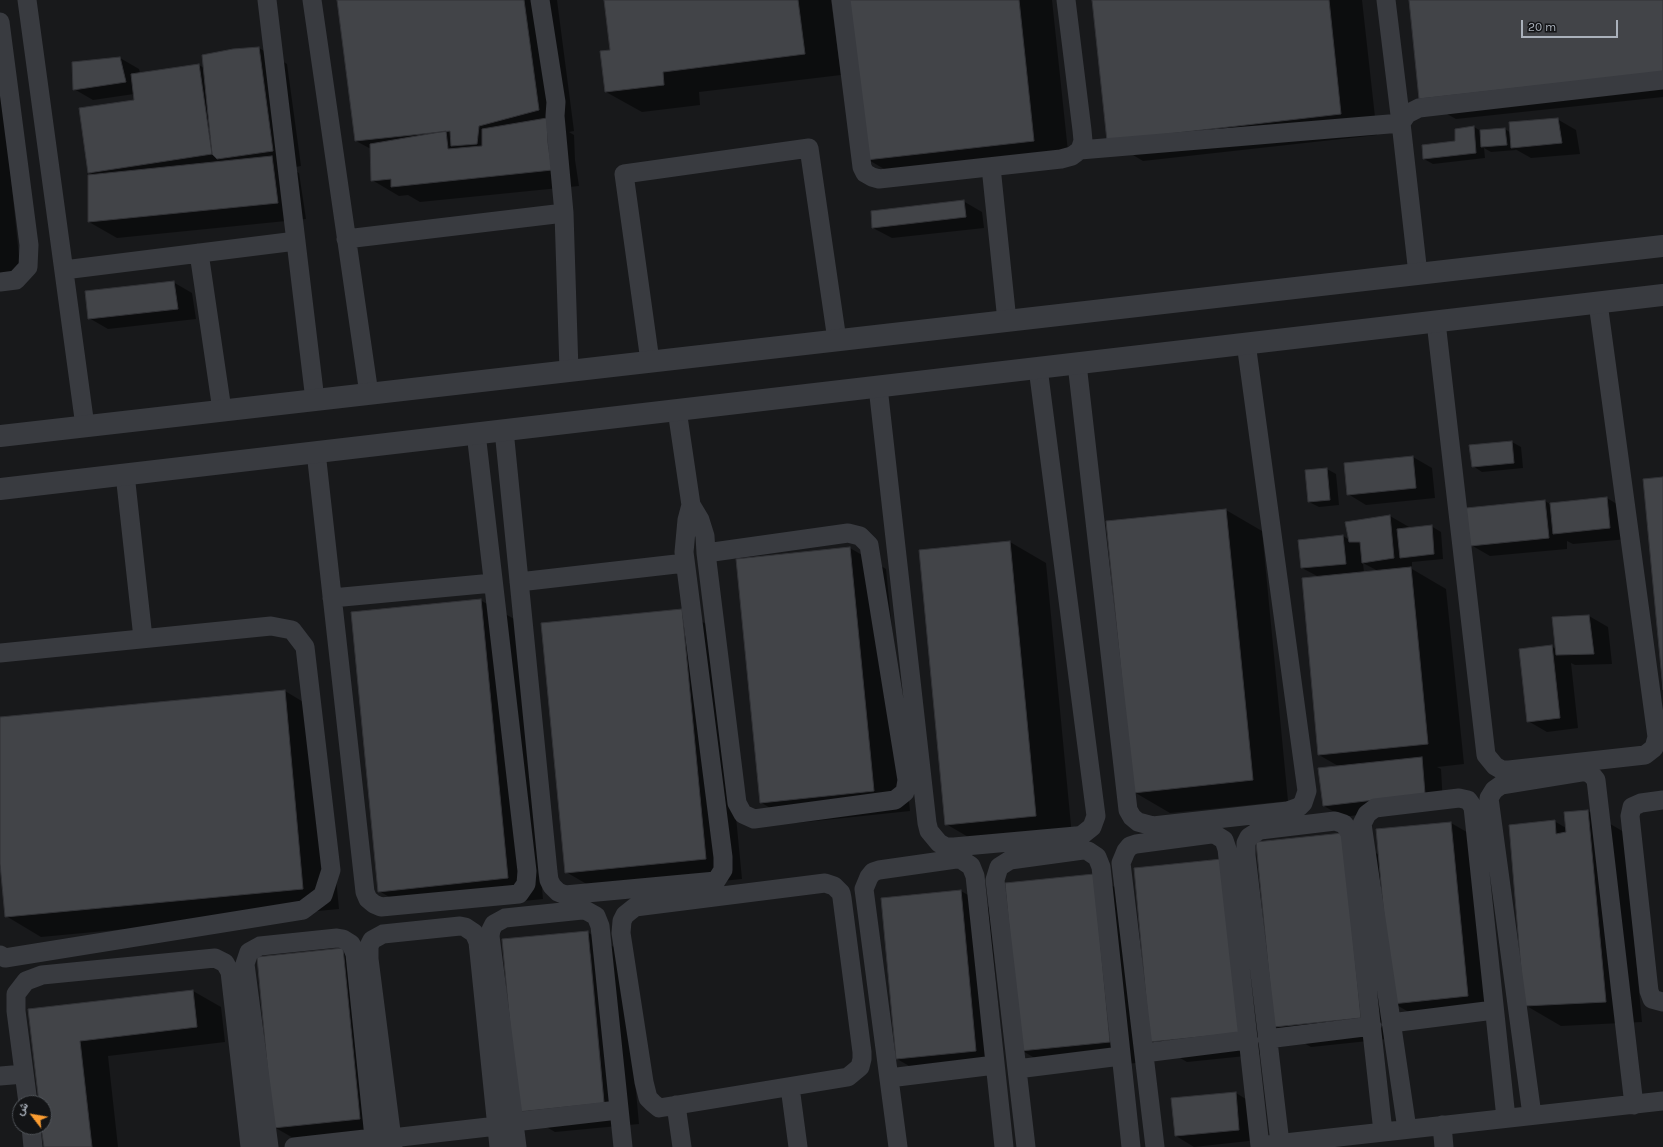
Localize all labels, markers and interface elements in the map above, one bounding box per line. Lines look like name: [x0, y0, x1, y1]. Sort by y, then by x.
scale bar: [1523, 12, 1620, 38]
text: 20 m: [1528, 20, 1556, 34]
north arrow: [12, 1095, 52, 1135]
text: ش: [13, 1100, 31, 1118]

